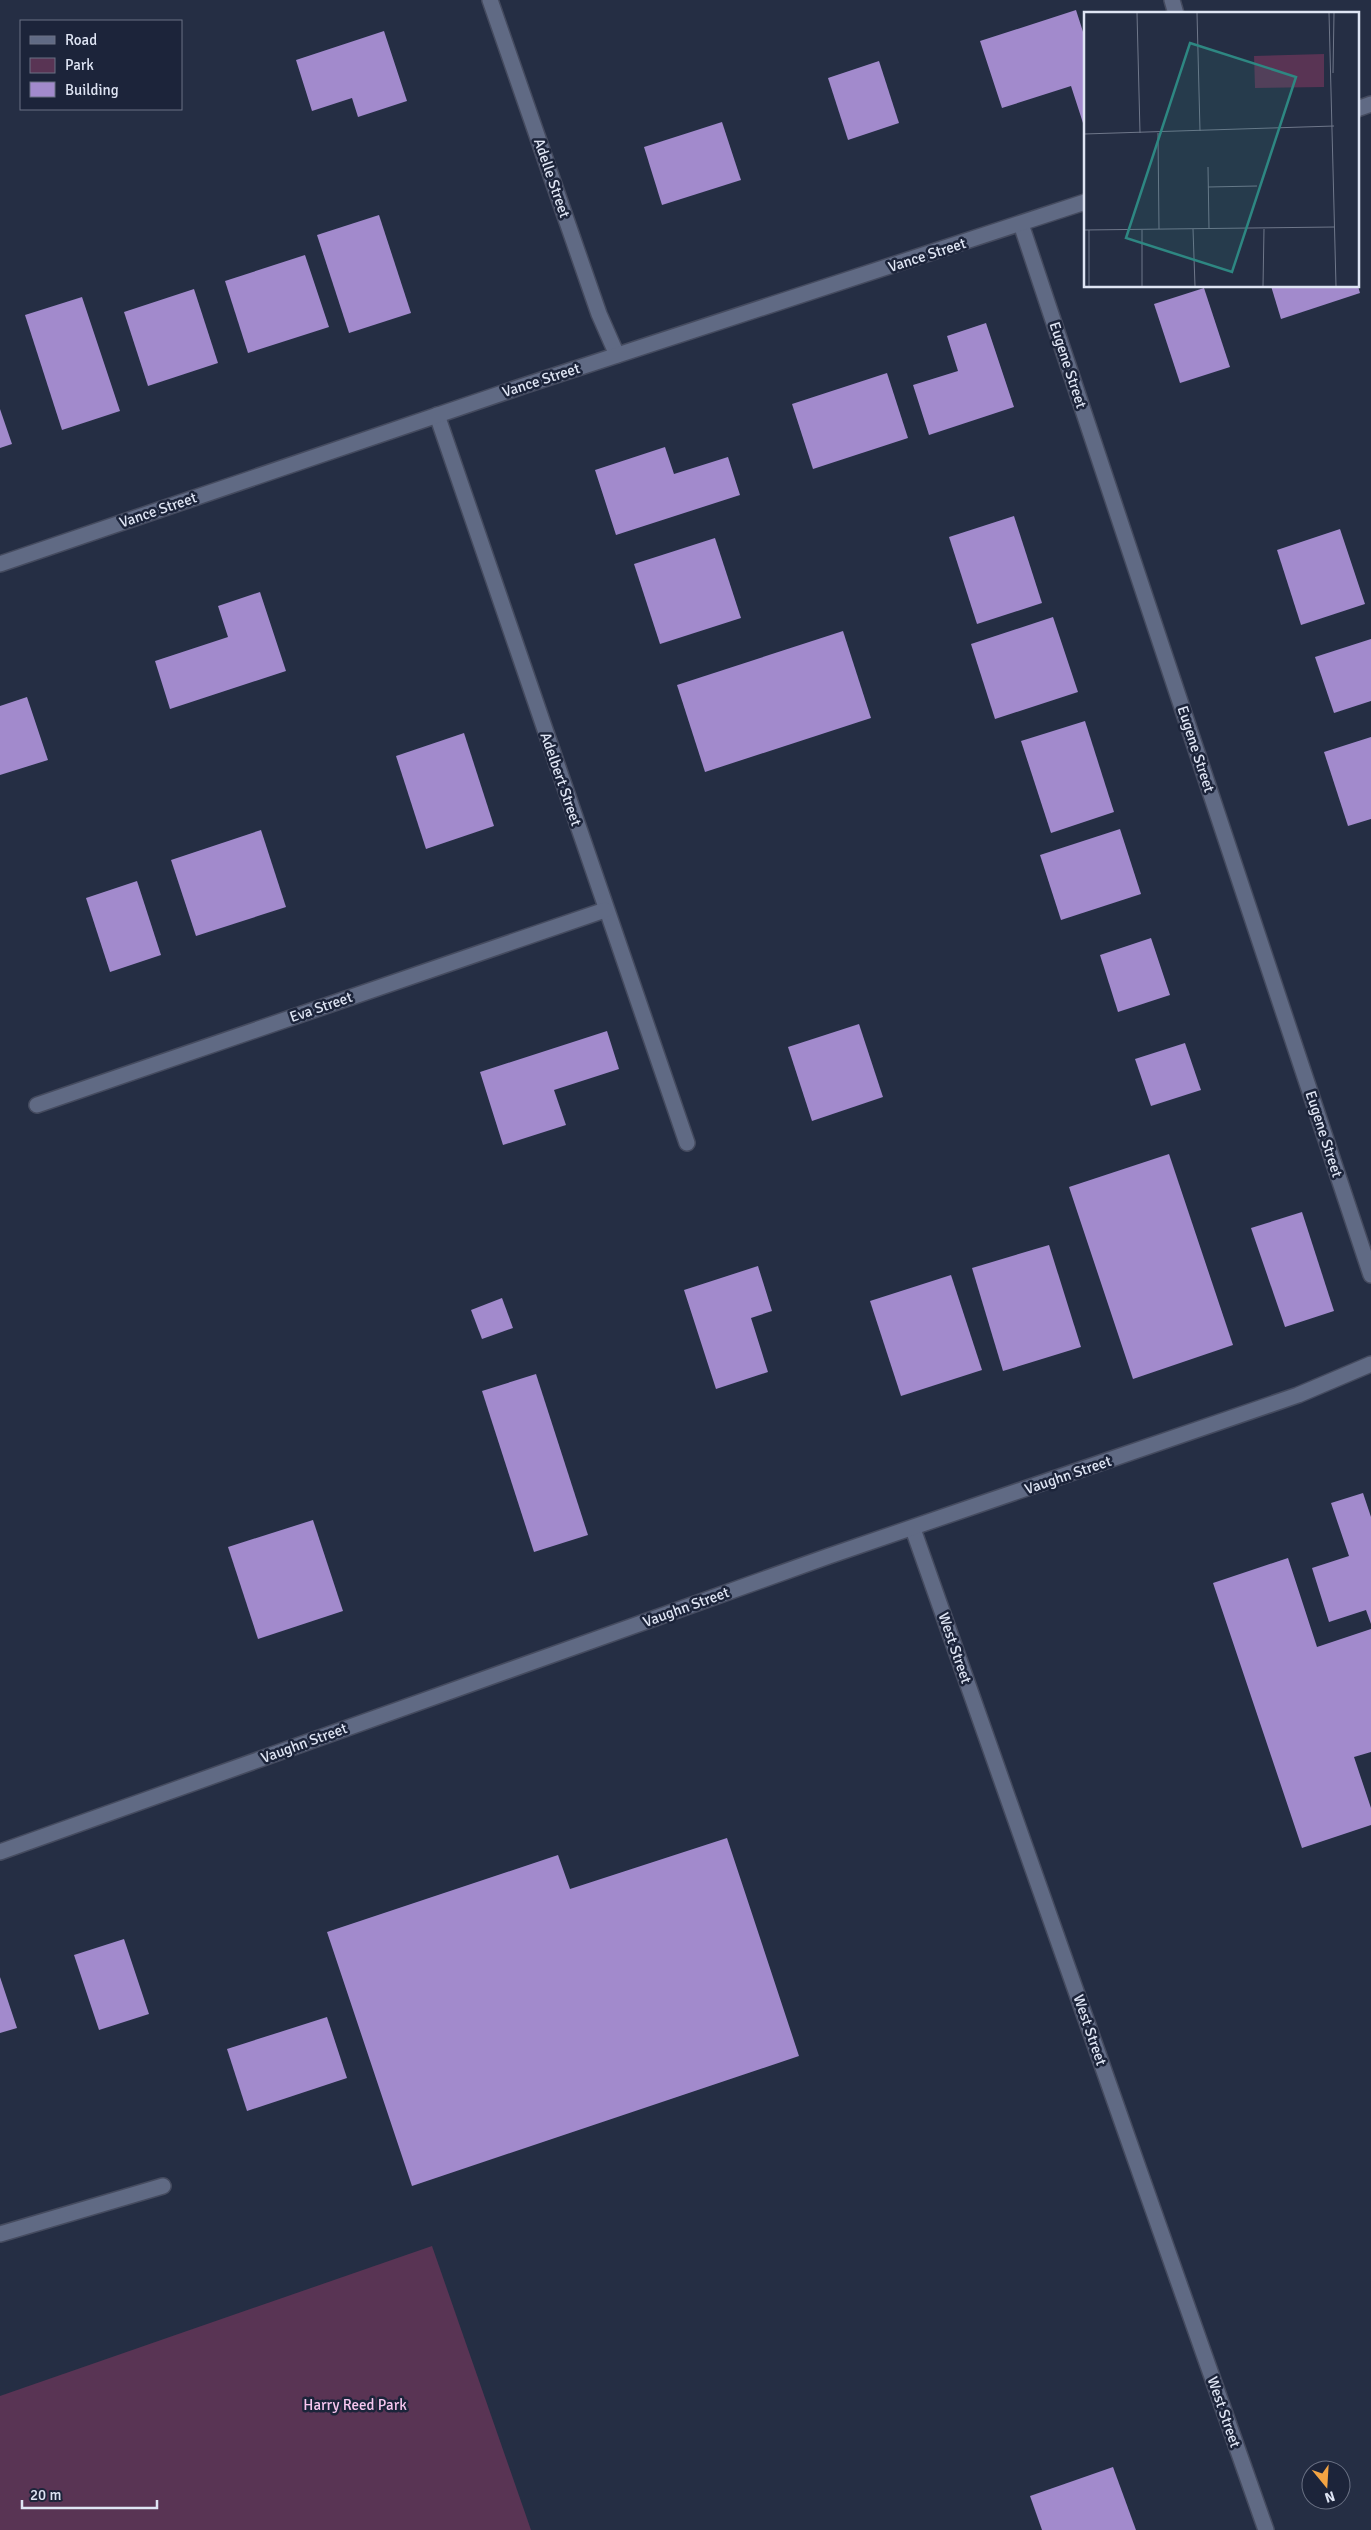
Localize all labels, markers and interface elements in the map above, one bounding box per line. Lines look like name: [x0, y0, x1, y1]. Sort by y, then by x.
inset map: [1084, 12, 1358, 288]
legend: [20, 20, 182, 110]
text: Road: [65, 31, 97, 49]
text: Park: [65, 56, 94, 74]
text: Building: [65, 81, 119, 99]
street label: Adelle Street: [530, 136, 574, 220]
street label: Vance Street: [886, 234, 968, 276]
street label: Eugene Street: [1046, 319, 1090, 411]
street label: Vance Street: [500, 359, 582, 401]
street label: Vance Street: [117, 488, 199, 532]
street label: Eugene Street: [1174, 703, 1218, 795]
street label: Adelbert Street: [537, 730, 585, 828]
street label: Eva Street: [287, 988, 355, 1026]
street label: Eugene Street: [1302, 1088, 1346, 1180]
street label: Vaughn Street: [1022, 1452, 1114, 1498]
street label: Vaughn Street: [640, 1583, 732, 1631]
street label: West Street: [934, 1610, 976, 1686]
street label: Vaughn Street: [258, 1719, 350, 1767]
street label: West Street: [1069, 1992, 1111, 2068]
street label: West Street: [1203, 2374, 1245, 2450]
park label: Harry Reed Park: [303, 2396, 407, 2414]
north arrow: [1301, 2460, 1351, 2510]
scale bar: [22, 2478, 158, 2510]
text: 20 m: [30, 2486, 61, 2504]
text: N: [1323, 2487, 1337, 2506]

